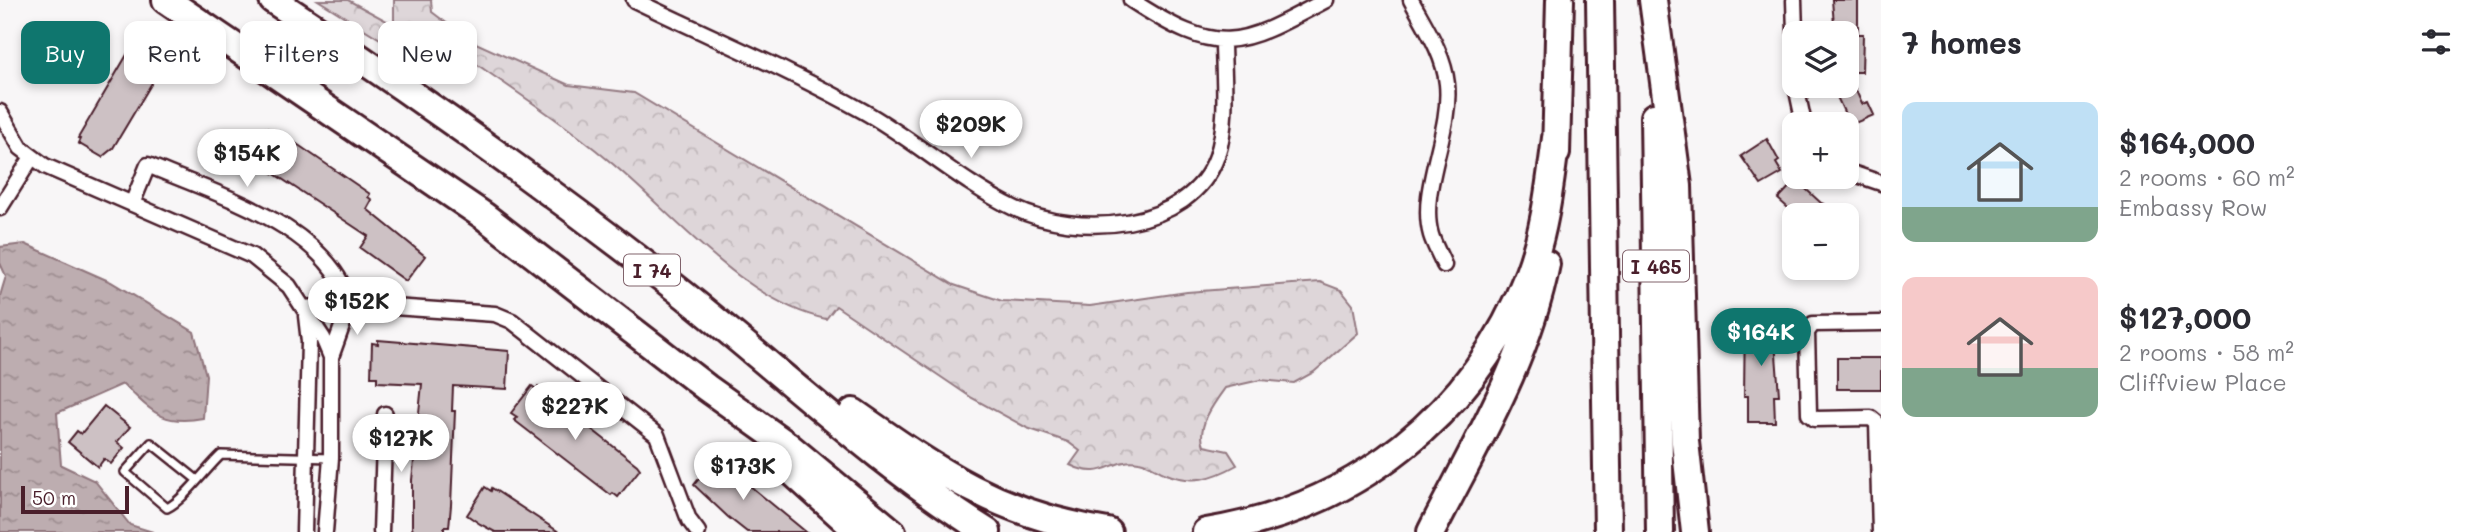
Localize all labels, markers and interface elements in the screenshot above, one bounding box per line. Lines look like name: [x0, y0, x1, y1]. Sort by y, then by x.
chip: Buy: [21, 21, 110, 84]
chip: Rent: [124, 21, 226, 84]
chip: Filters: [240, 21, 364, 84]
chip: New: [378, 21, 477, 84]
map controls: [1782, 21, 1859, 280]
button: layers: [1782, 21, 1859, 98]
text: 7 homes: [1902, 22, 2022, 62]
icon: filters: [2417, 23, 2455, 61]
pin: $209K: [922, 100, 1020, 160]
text: $209K: [936, 108, 1006, 138]
button: +: [1782, 112, 1859, 189]
text: $164,000: [2119, 122, 2255, 162]
pin: $154K: [198, 130, 296, 189]
icon: home: [1958, 130, 2042, 214]
text: $154K: [213, 137, 281, 167]
text: 2 rooms · 60 m²: [2119, 162, 2295, 192]
text: Embassy Row: [2119, 192, 2267, 222]
button: −: [1782, 203, 1859, 280]
road number: I 465: [1623, 250, 1689, 282]
road number: I 74: [624, 254, 680, 286]
pin: $152K: [308, 278, 406, 337]
text: $152K: [324, 285, 390, 315]
text: $127,000: [2119, 297, 2251, 337]
icon: home: [1958, 305, 2042, 389]
pin: $164K: [1712, 308, 1810, 368]
text: $164K: [1727, 316, 1795, 346]
text: 2 rooms · 58 m²: [2119, 337, 2294, 367]
text: Cliffview Place: [2119, 367, 2287, 397]
pin: $227K: [526, 382, 624, 442]
text: $227K: [541, 390, 609, 420]
pin: $127K: [352, 414, 450, 474]
text: $127K: [368, 422, 434, 452]
pin: $173K: [694, 442, 792, 502]
text: $173K: [710, 450, 776, 480]
scale bar: [21, 483, 130, 515]
text: 50 m: [32, 485, 76, 510]

